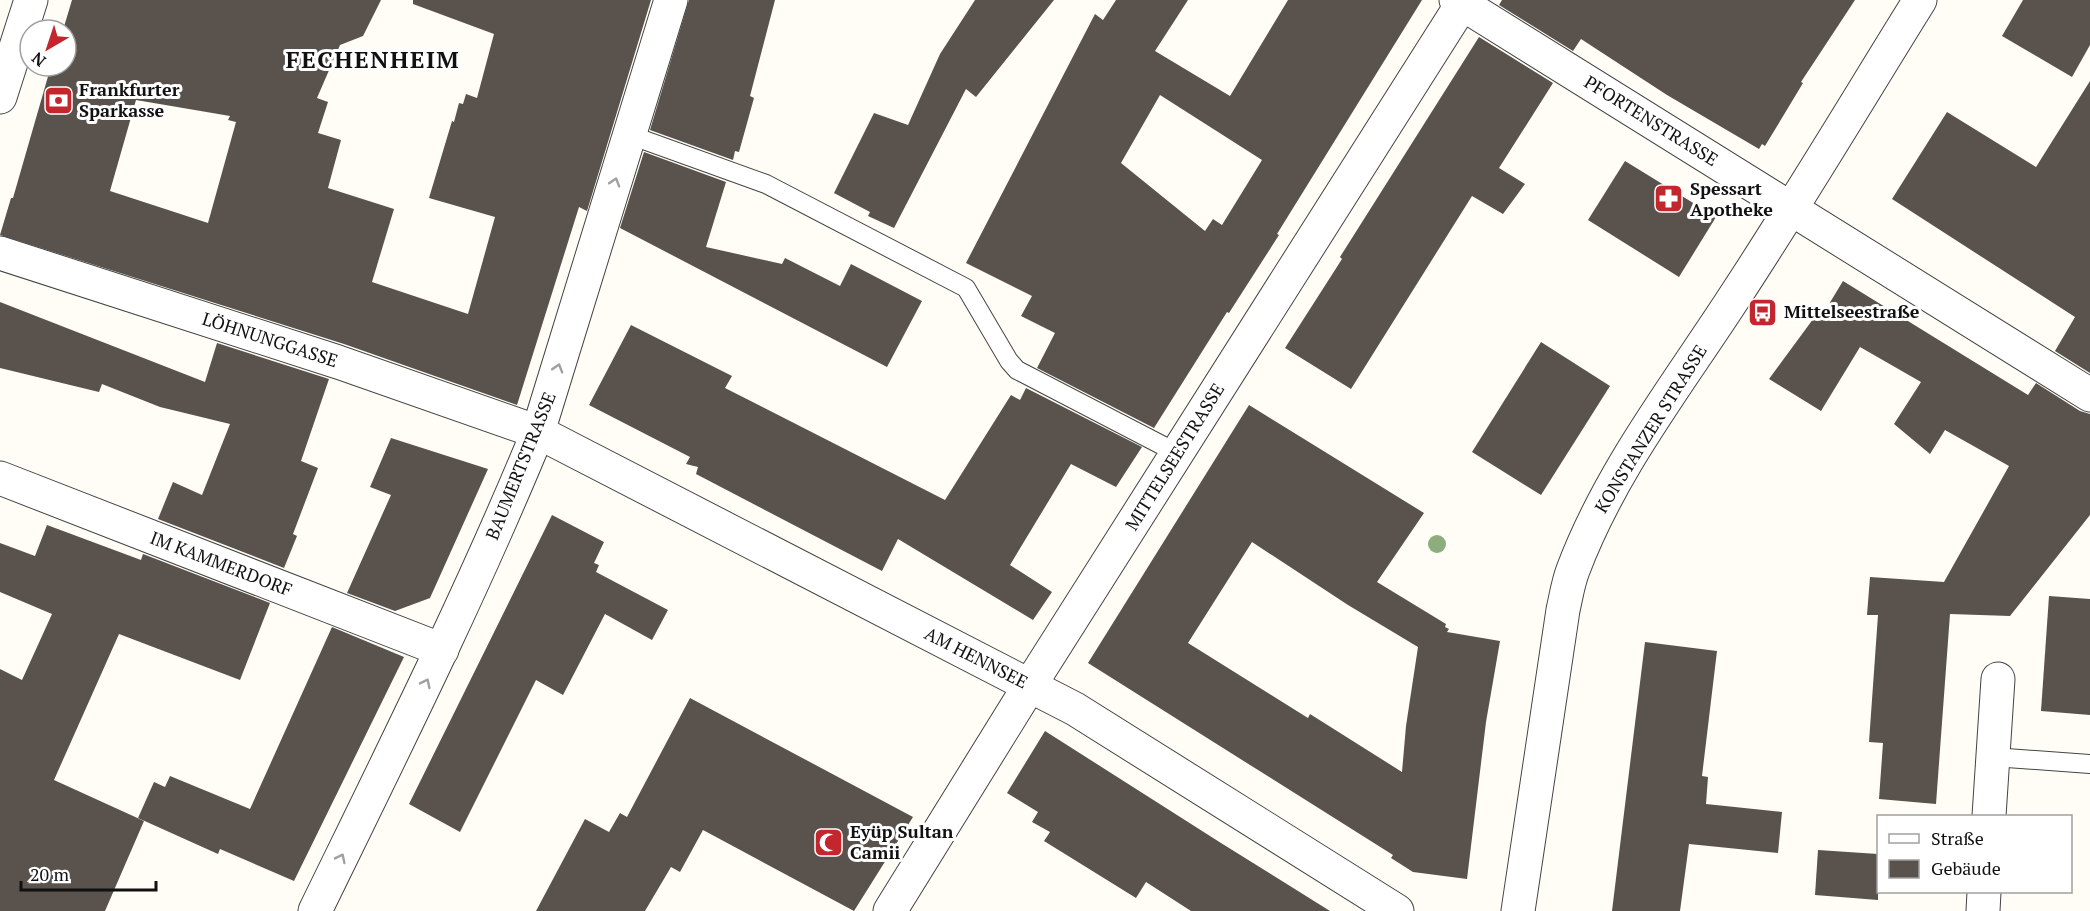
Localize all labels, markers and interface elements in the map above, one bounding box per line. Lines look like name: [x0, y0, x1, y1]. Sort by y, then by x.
north arrow: [18, 18, 78, 78]
district label: FECHENHEIM: [286, 43, 460, 75]
text: N: [27, 47, 50, 72]
street label: PFORTENSTRASSE: [1580, 69, 1723, 171]
place label: Frankfurter Sparkasse: [79, 77, 180, 122]
bank icon: Frankfurter Sparkasse: [42, 84, 74, 116]
place label: Spessart Apotheke: [1690, 176, 1773, 221]
one-way arrow: [608, 177, 620, 188]
pharmacy icon: Spessart Apotheke: [1653, 183, 1685, 215]
bus stop icon: Mittelseestraße: [1747, 296, 1779, 328]
place label: Mittelseestraße: [1784, 299, 1920, 323]
street label: LÖHNUNGGASSE: [199, 306, 341, 372]
street label: KONSTANZER STRASSE: [1589, 340, 1712, 517]
one-way arrow: [551, 363, 563, 374]
street label: MITTELSEESTRASSE: [1119, 378, 1229, 535]
street label: BAUMERTSTRASSE: [479, 388, 561, 543]
street label: IM KAMMERDORF: [147, 525, 296, 601]
street label: AM HENNSEE: [921, 621, 1032, 693]
one-way arrow: [419, 679, 430, 690]
legend: [1877, 815, 2072, 893]
place label: Eyüp Sultan Camii: [850, 819, 954, 864]
mosque icon: Eyüp Sultan Camii: [813, 826, 845, 858]
text: Straße: [1931, 826, 1984, 850]
scale bar: [21, 854, 156, 892]
one-way arrow: [333, 854, 345, 865]
text: Gebäude: [1931, 856, 2001, 880]
text: 20 m: [30, 862, 70, 886]

